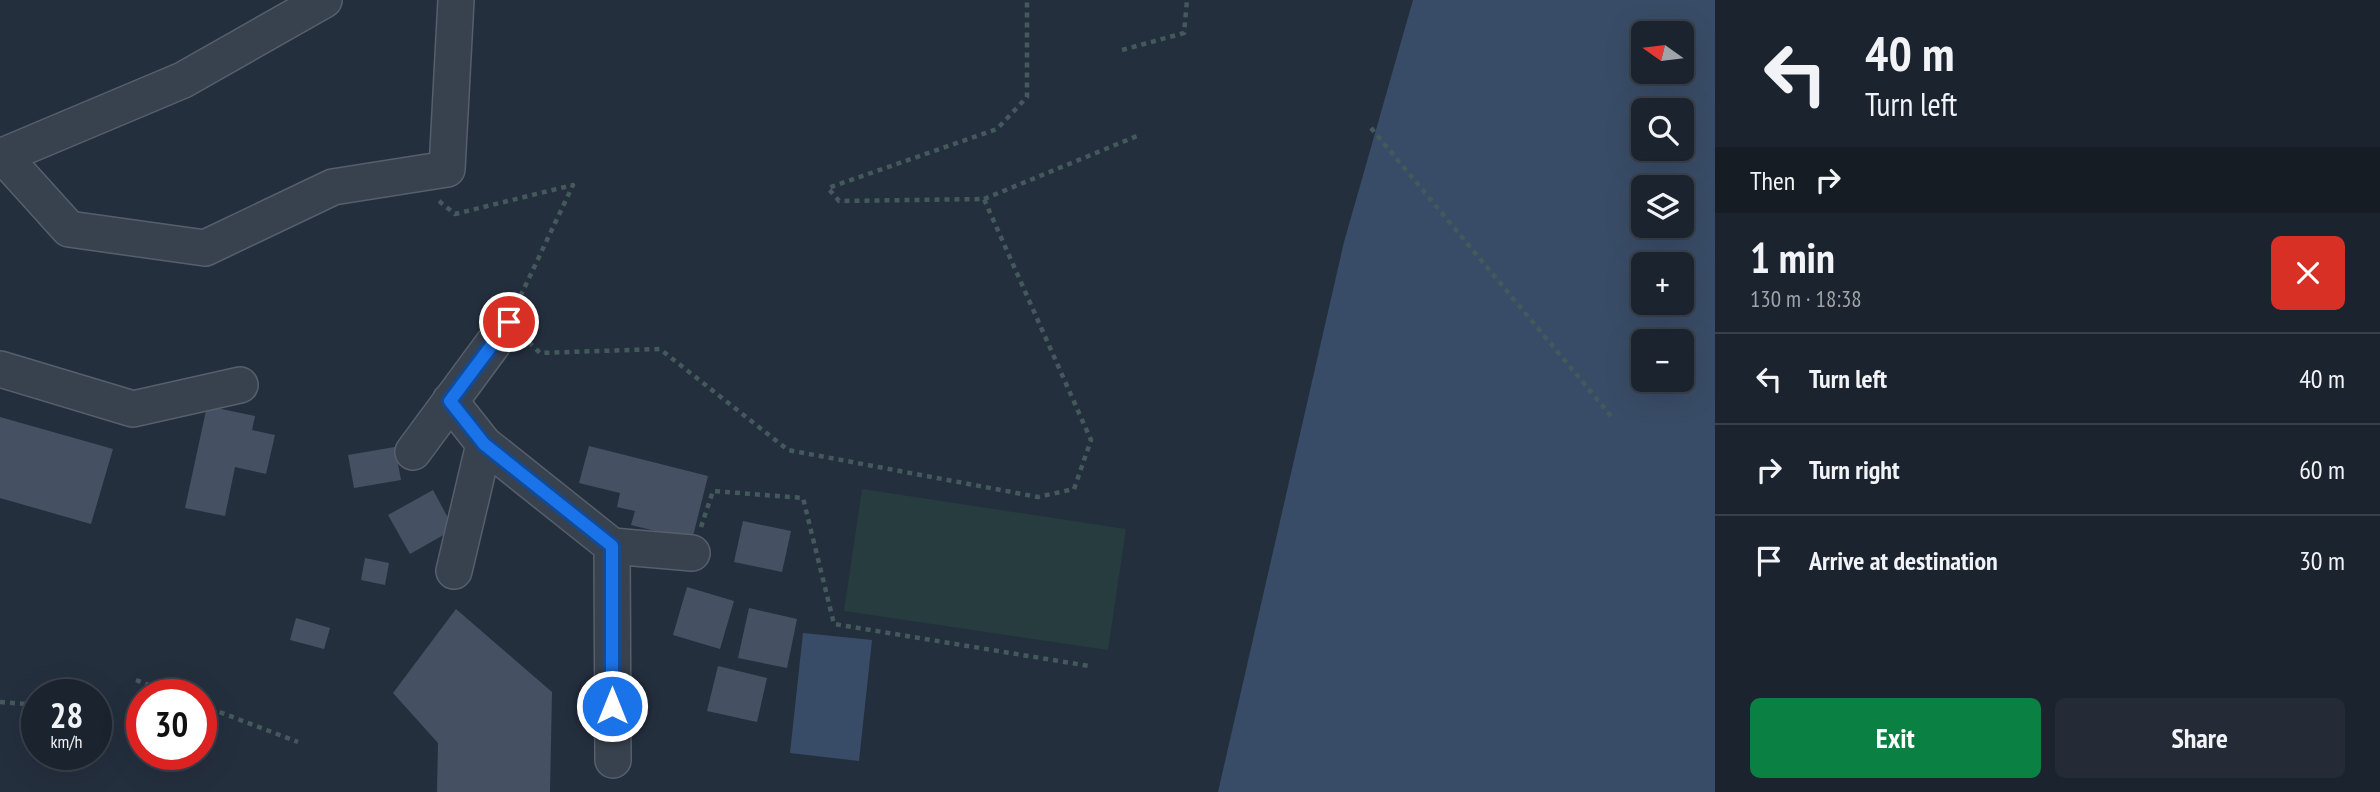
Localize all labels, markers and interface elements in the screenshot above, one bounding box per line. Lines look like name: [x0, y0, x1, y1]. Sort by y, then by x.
north arrow: [1631, 21, 1694, 84]
map controls: [1631, 21, 1694, 392]
text: 40 m: [1865, 21, 1954, 85]
icon: left: [1750, 28, 1841, 119]
text: Turn left: [1865, 83, 1957, 125]
button: search: [1631, 98, 1694, 161]
icon: right: [1809, 161, 1847, 199]
text: Then: [1750, 164, 1795, 197]
button: layers: [1631, 175, 1694, 238]
text: 1 min: [1750, 230, 1835, 285]
button: close: [2271, 236, 2345, 310]
button: +: [1631, 252, 1694, 315]
text: 130 m · 18:38: [1750, 284, 1862, 313]
pin: [479, 292, 539, 352]
icon: arrive: [490, 303, 528, 341]
button: −: [1631, 329, 1694, 392]
icon: left: [1750, 360, 1788, 398]
text: Turn left: [1809, 362, 1887, 395]
text: 40 m: [2299, 362, 2345, 395]
icon: right: [1750, 451, 1788, 489]
text: Turn right: [1809, 453, 1900, 486]
text: 60 m: [2299, 453, 2345, 486]
icon: arrive: [1750, 542, 1788, 580]
text: Arrive at destination: [1809, 544, 1998, 577]
text: 30 m: [2299, 544, 2345, 577]
position arrow: [575, 669, 649, 743]
speed limit sign: 30: [126, 679, 217, 770]
text: 28: [50, 692, 83, 738]
button: Exit: [1750, 698, 2041, 778]
button: Share: [2055, 698, 2345, 778]
text: km/h: [51, 730, 82, 753]

